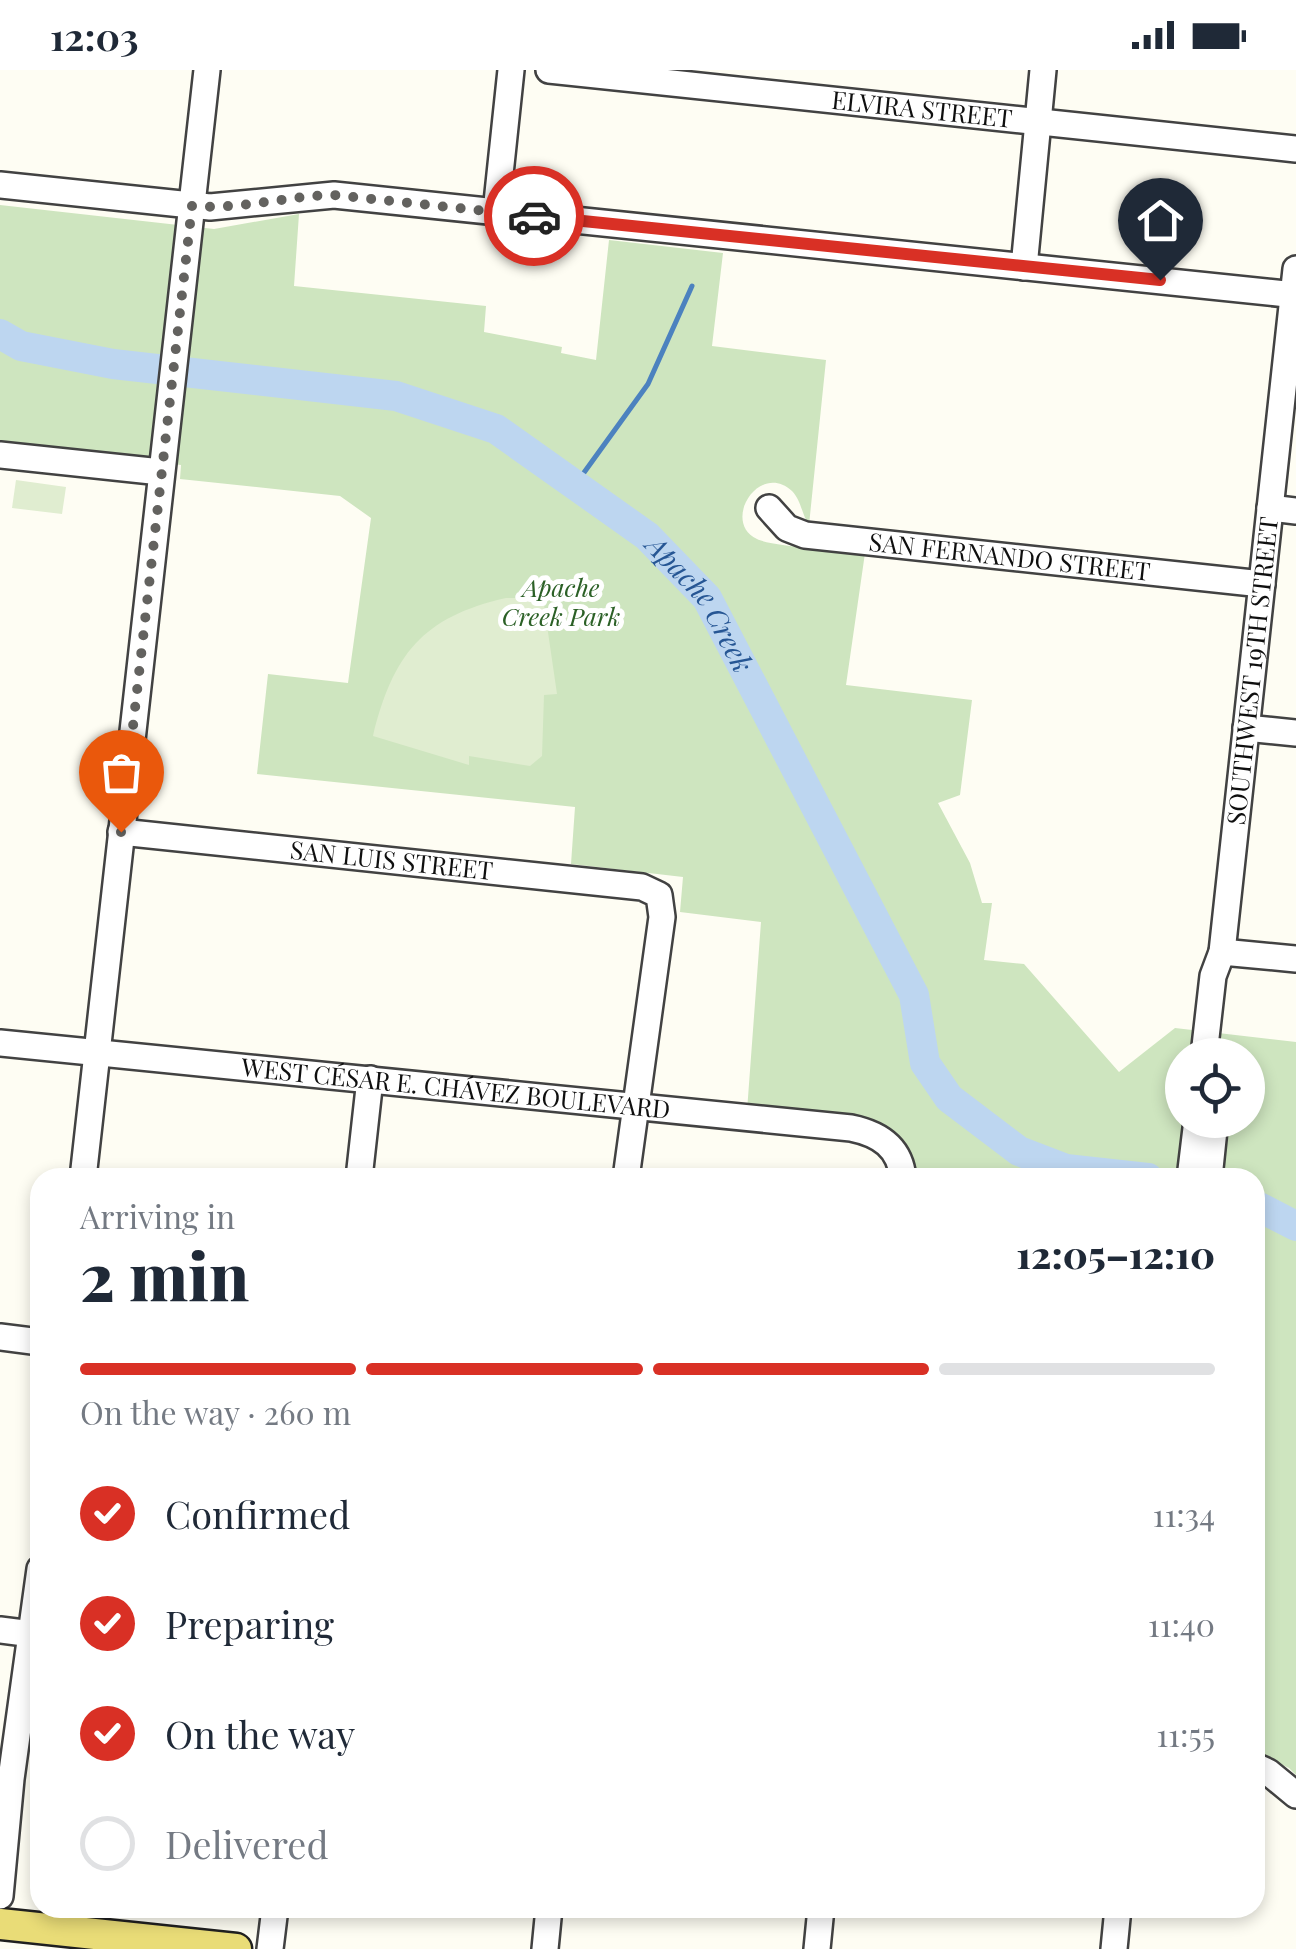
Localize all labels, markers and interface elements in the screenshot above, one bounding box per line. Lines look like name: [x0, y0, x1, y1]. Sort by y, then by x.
text: 12:03: [50, 10, 139, 61]
street label: ELVIRA STREET: [830, 82, 1014, 134]
courier: [484, 166, 584, 266]
pin: [1118, 178, 1203, 281]
icon: car: [507, 189, 562, 244]
icon: home: [1133, 193, 1188, 248]
street label: SOUTHWEST 19TH STREET: [1218, 515, 1284, 826]
water label: Apache Creek: [637, 524, 762, 678]
street label: SAN FERNANDO STREET: [867, 524, 1152, 587]
park label: Apache Creek Park: [502, 570, 620, 632]
pin: [79, 730, 164, 833]
icon: bag: [94, 745, 149, 800]
street label: SAN LUIS STREET: [289, 832, 495, 886]
map controls: [1165, 1038, 1265, 1138]
button: locate: [1165, 1038, 1265, 1138]
street label: WEST CÉSAR E. CHÁVEZ BOULEVARD: [239, 1049, 672, 1125]
text: Arriving in: [80, 1194, 235, 1237]
text: 12:05–12:10: [1016, 1228, 1215, 1279]
text: 2 min: [80, 1231, 249, 1317]
text: On the way · 260 m: [80, 1390, 351, 1433]
icon: check: [80, 1486, 135, 1541]
text: Confirmed: [165, 1488, 350, 1539]
text: 11:34: [1153, 1492, 1215, 1535]
icon: check: [80, 1596, 135, 1651]
text: Preparing: [165, 1598, 334, 1649]
text: 11:40: [1148, 1602, 1215, 1645]
icon: check: [80, 1706, 135, 1761]
text: On the way: [165, 1708, 355, 1759]
text: 11:55: [1156, 1712, 1215, 1755]
text: Delivered: [165, 1818, 329, 1869]

